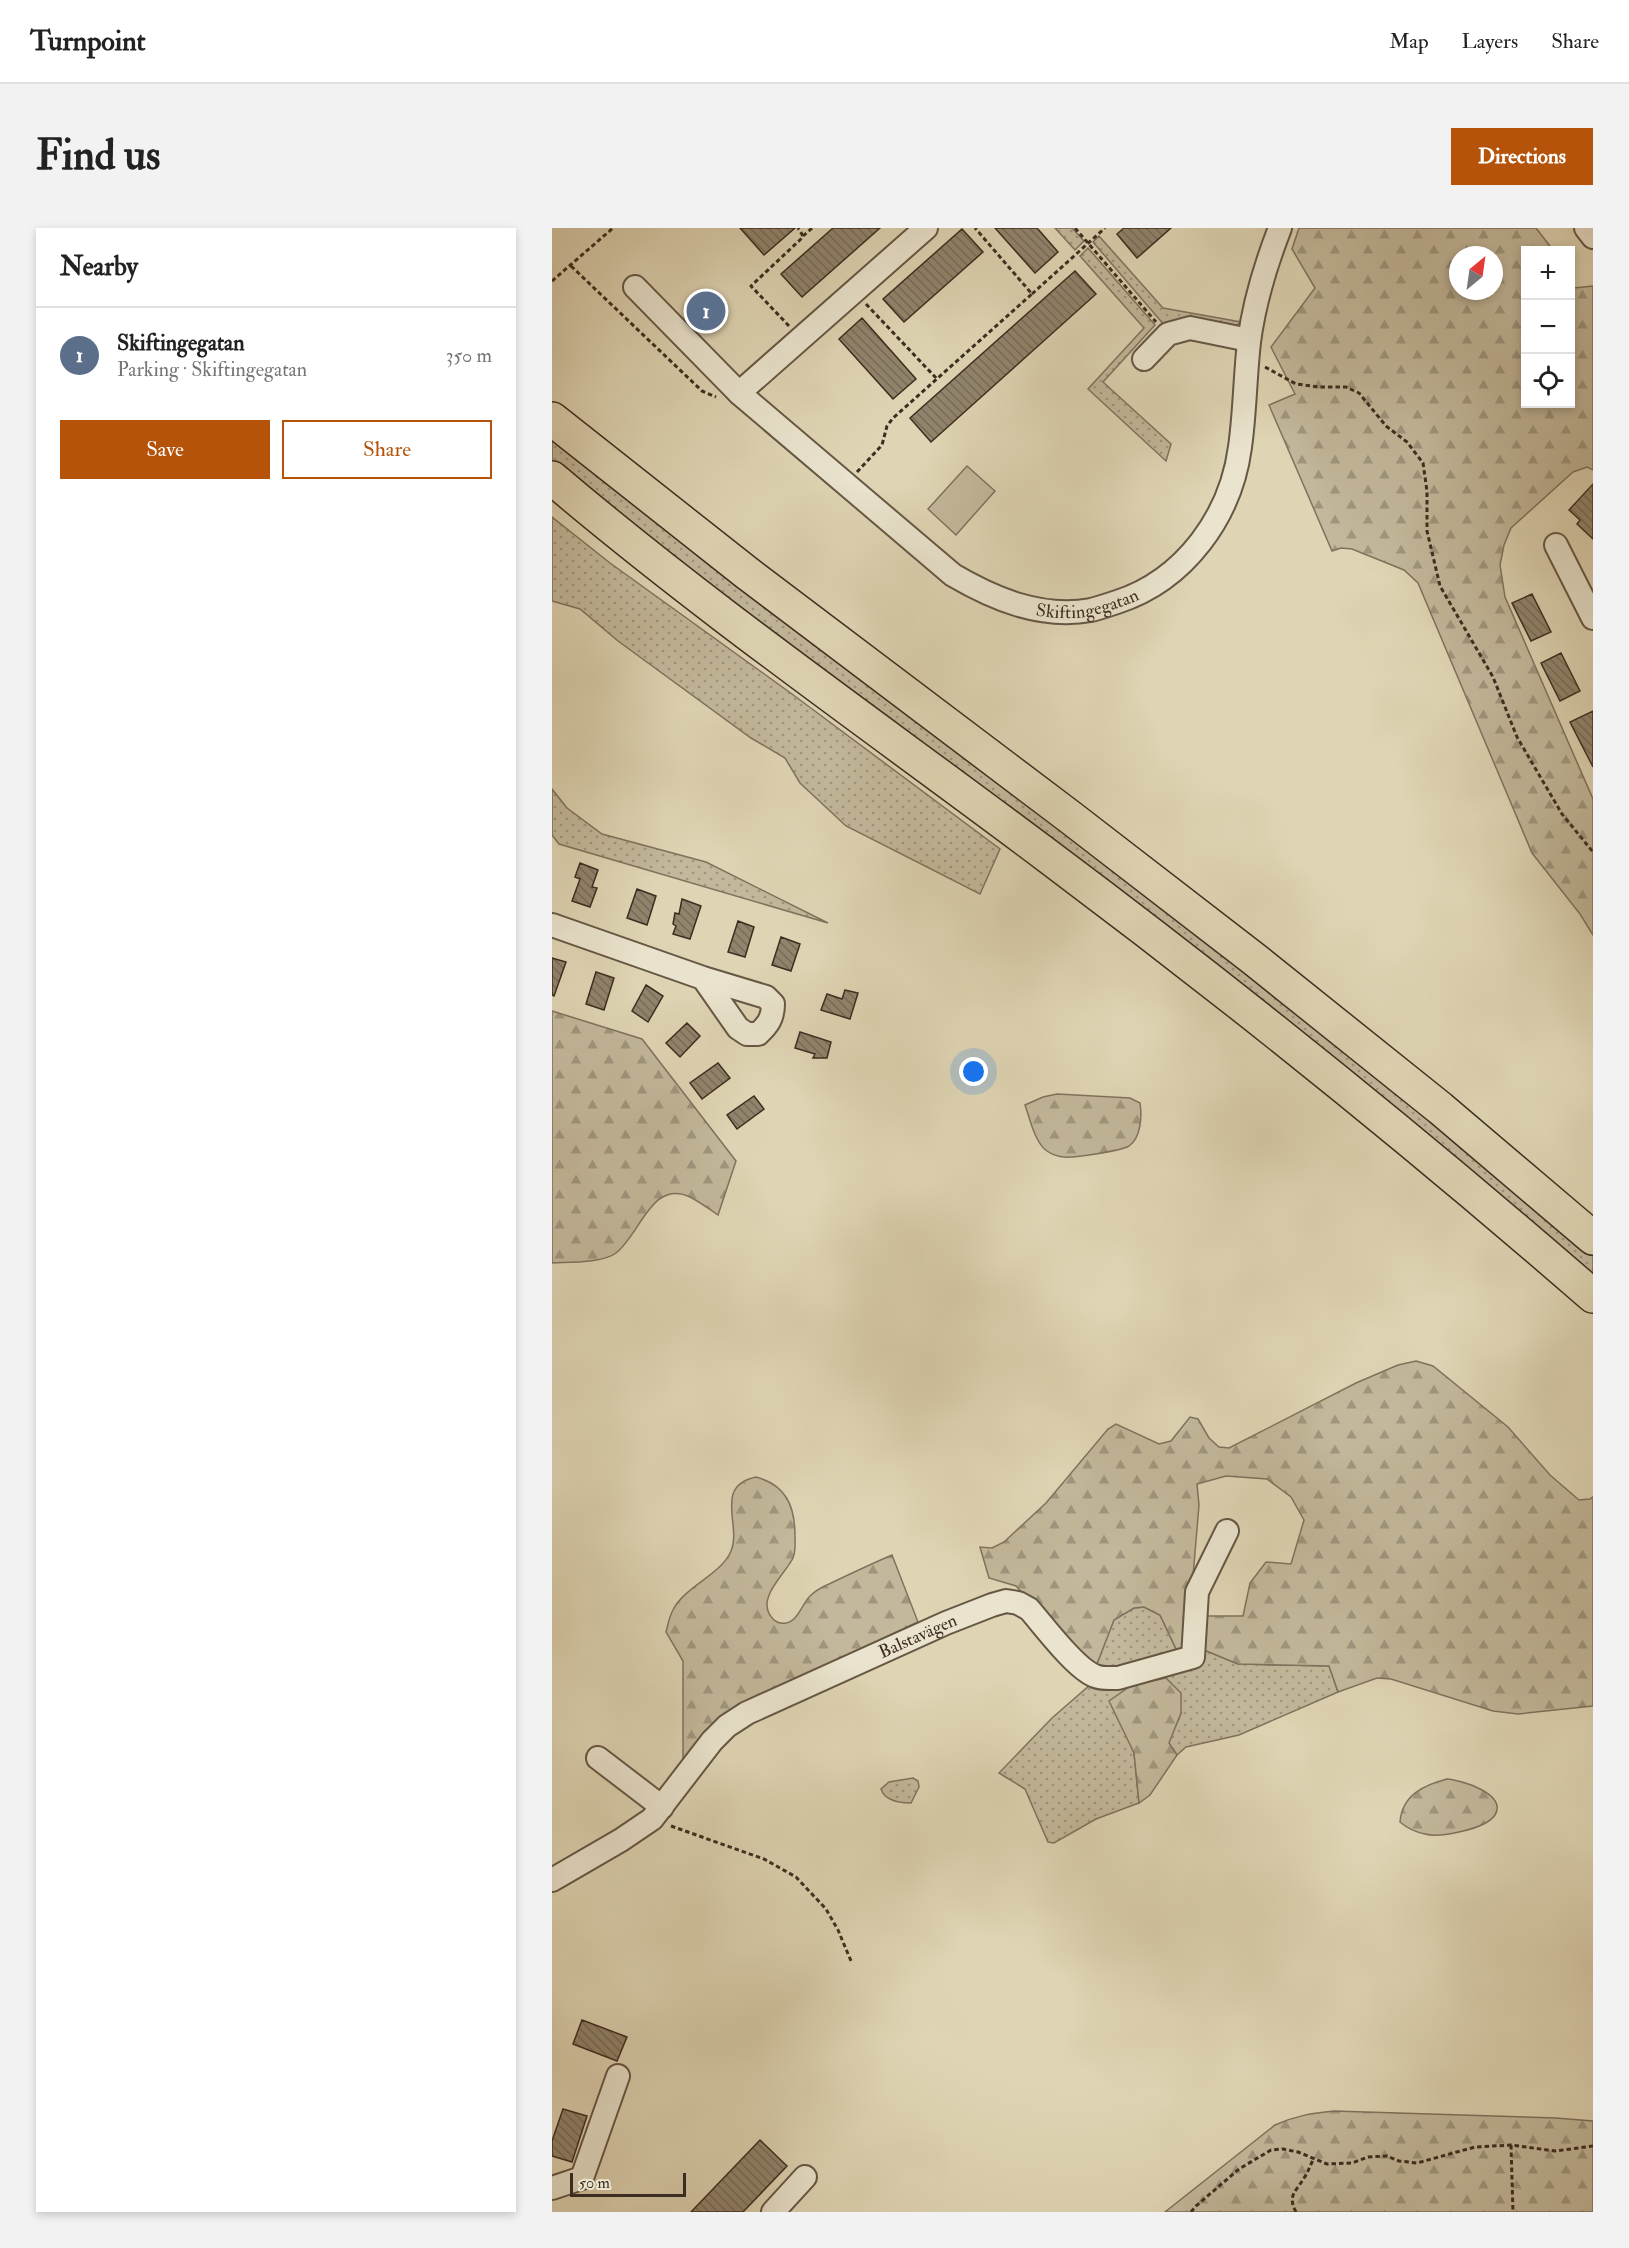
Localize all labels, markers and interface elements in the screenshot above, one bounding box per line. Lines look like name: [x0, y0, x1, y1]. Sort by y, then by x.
text: Turnpoint: [30, 24, 146, 59]
text: Map: [1389, 28, 1429, 55]
text: Layers: [1462, 28, 1518, 55]
text: Share: [1551, 28, 1599, 55]
button: Directions: [1451, 128, 1593, 185]
text: Find us: [36, 130, 160, 182]
north arrow: [1449, 246, 1503, 300]
map controls: [1521, 246, 1575, 408]
button: +: [1521, 246, 1575, 300]
text: Nearby: [60, 251, 138, 283]
pin: 1: [686, 288, 726, 334]
button: −: [1521, 300, 1575, 354]
text: Skiftingegatan: [117, 329, 245, 357]
text: 1: [76, 343, 83, 368]
text: 350 m: [446, 343, 492, 368]
button: locate: [1521, 354, 1575, 408]
text: Parking · Skiftingegatan: [117, 357, 307, 382]
button: Save: [60, 420, 270, 479]
button: Share: [282, 420, 492, 479]
street label: Skiftingegatan: [1034, 584, 1142, 624]
your location: [959, 1057, 988, 1086]
street label: Balstavägen: [875, 1609, 960, 1664]
scale bar: [570, 2170, 686, 2198]
text: 50 m: [579, 2173, 610, 2193]

